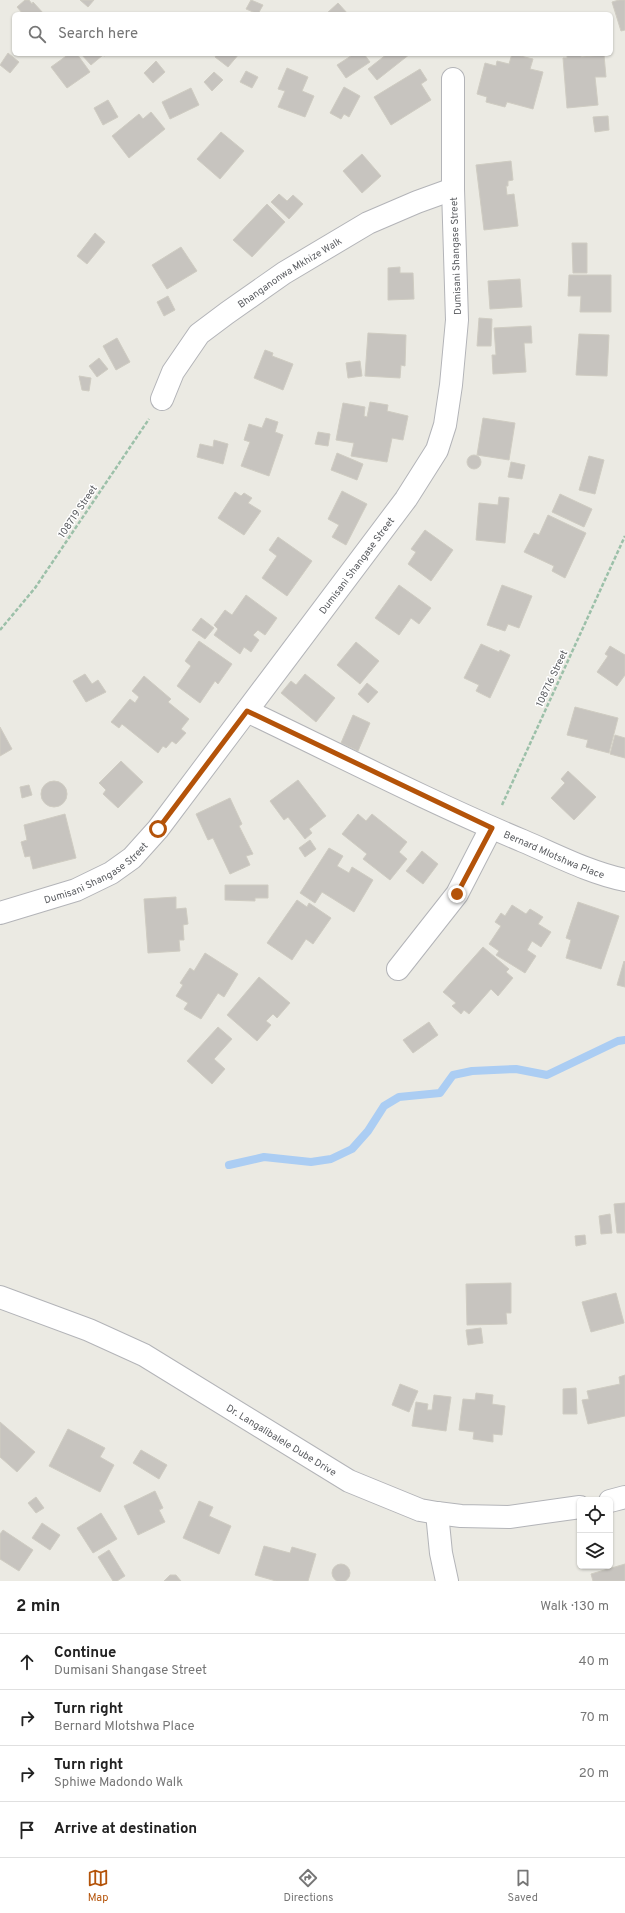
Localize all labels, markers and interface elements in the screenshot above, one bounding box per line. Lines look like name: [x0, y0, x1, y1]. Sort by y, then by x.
search box: [12, 12, 613, 56]
icon: search: [26, 23, 48, 45]
text: Search here: [58, 25, 138, 44]
street label: Dumisani Shangase Street: [448, 197, 465, 315]
street label: Bhanganonwa Mkhize Walk: [236, 235, 345, 311]
street label: 108719 Street: [56, 483, 101, 541]
street label: Dumisani Shangase Street: [317, 515, 398, 617]
street label: 108716 Street: [534, 648, 571, 709]
route start: [149, 820, 167, 838]
street label: Bernard Mlotshwa Place: [501, 828, 606, 882]
street label: Dumisani Shangase Street: [43, 840, 151, 907]
route end: [448, 885, 466, 903]
street label: Dr. Langalibalele Dube Drive: [223, 1402, 339, 1480]
map controls: [577, 1497, 613, 1569]
button: locate: [577, 1497, 613, 1533]
button: layers: [577, 1533, 613, 1569]
text: 2 min: [16, 1596, 60, 1618]
text: Walk · 130 m: [540, 1599, 609, 1615]
text: Continue: [54, 1644, 116, 1663]
icon: ahead: [16, 1651, 38, 1673]
text: 40 m: [579, 1654, 609, 1670]
text: Dumisani Shangase Street: [54, 1663, 207, 1679]
text: Turn right: [54, 1700, 123, 1719]
icon: right: [16, 1707, 38, 1729]
text: 70 m: [580, 1710, 609, 1726]
text: Bernard Mlotshwa Place: [54, 1719, 195, 1735]
text: Turn right: [54, 1756, 123, 1775]
icon: right: [16, 1763, 38, 1785]
text: 20 m: [579, 1766, 609, 1782]
text: Sphiwe Madondo Walk: [54, 1775, 183, 1791]
icon: arrive: [16, 1819, 38, 1841]
text: Arrive at destination: [54, 1820, 197, 1839]
tab: Map: [87, 1867, 109, 1905]
tab: Directions: [283, 1867, 333, 1905]
tab: Saved: [508, 1867, 538, 1905]

